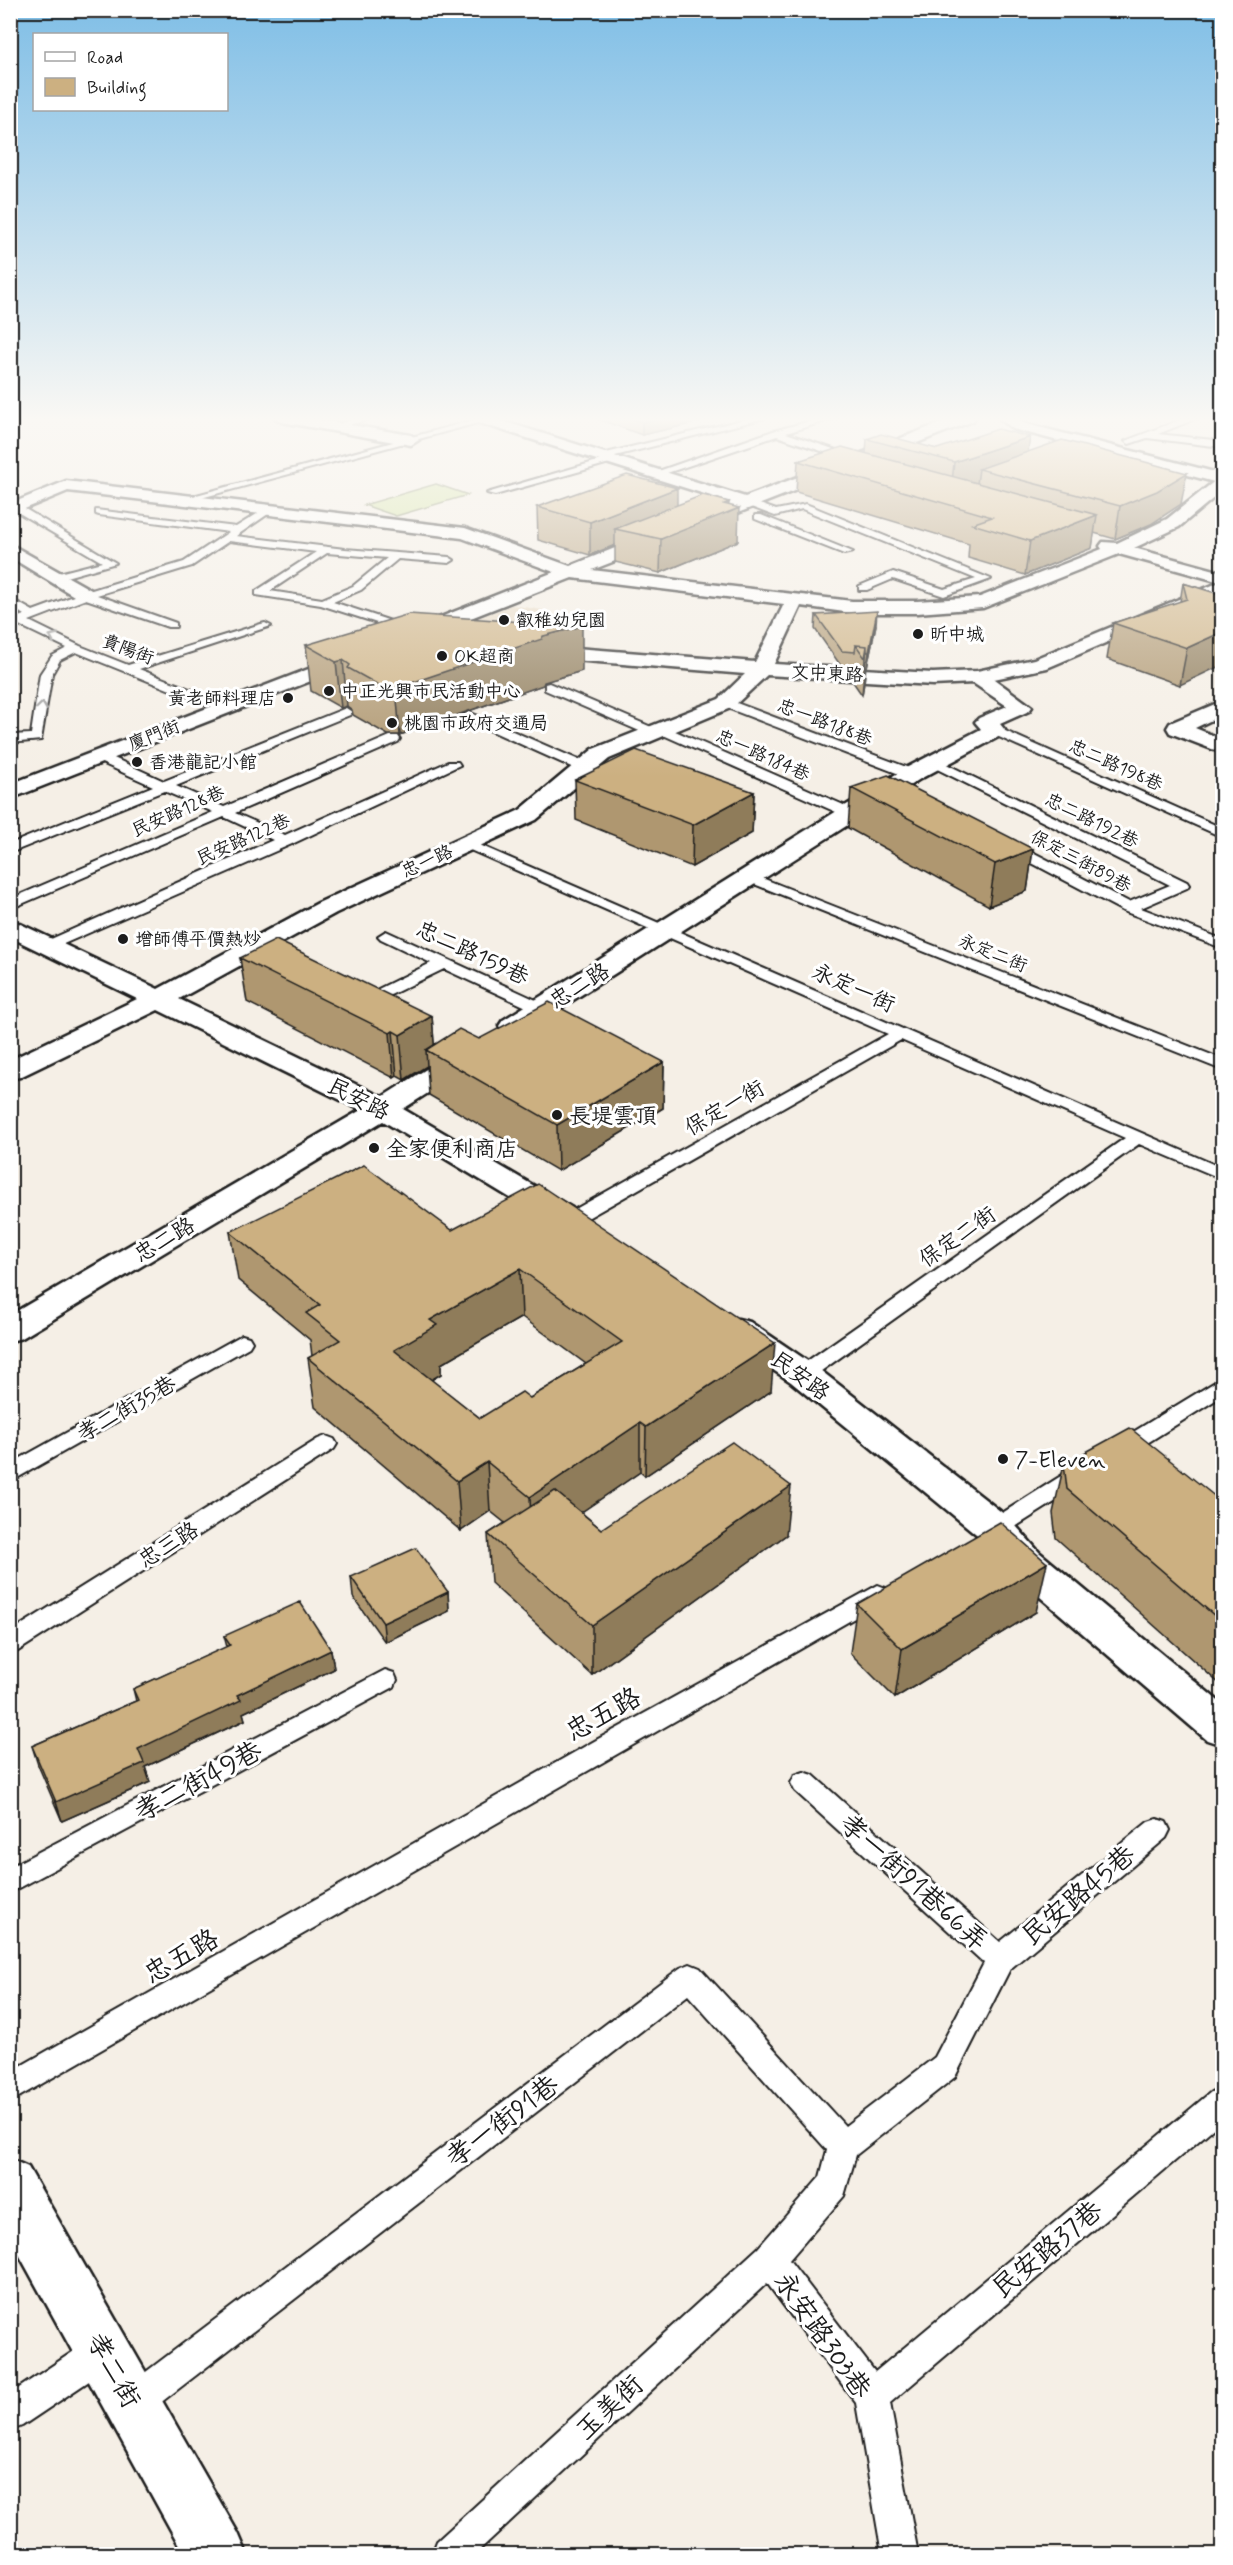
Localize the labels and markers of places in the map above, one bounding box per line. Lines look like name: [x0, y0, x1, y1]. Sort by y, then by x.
place label: 叡稚幼兒園: [516, 609, 606, 633]
marker: 叡稚幼兒園: [497, 613, 511, 627]
place label: 昕中城: [930, 623, 984, 647]
marker: 昕中城: [911, 627, 925, 641]
place label: OK超商: [454, 645, 515, 669]
marker: OK超商: [435, 649, 449, 663]
place label: 中正光興市民活動中心: [341, 680, 521, 704]
marker: 中正光興市民活動中心: [322, 684, 336, 698]
place label: 黃老師料理店: [168, 687, 276, 711]
marker: 黃老師料理店: [281, 691, 295, 705]
place label: 桃園市政府交通局: [404, 712, 548, 736]
marker: 桃園市政府交通局: [385, 716, 399, 730]
place label: 香港龍記小館: [149, 751, 257, 775]
marker: 香港龍記小館: [130, 755, 144, 769]
place label: 增師傅平價熱炒: [135, 928, 261, 952]
marker: 增師傅平價熱炒: [116, 932, 130, 946]
place label: 長堤雲頂: [569, 1103, 657, 1131]
marker: 長堤雲頂: [550, 1108, 564, 1122]
place label: 全家便利商店: [386, 1136, 518, 1164]
marker: 全家便利商店: [367, 1141, 381, 1155]
place label: 7-Eleven: [1015, 1447, 1105, 1475]
marker: 7-Eleven: [996, 1452, 1010, 1466]

